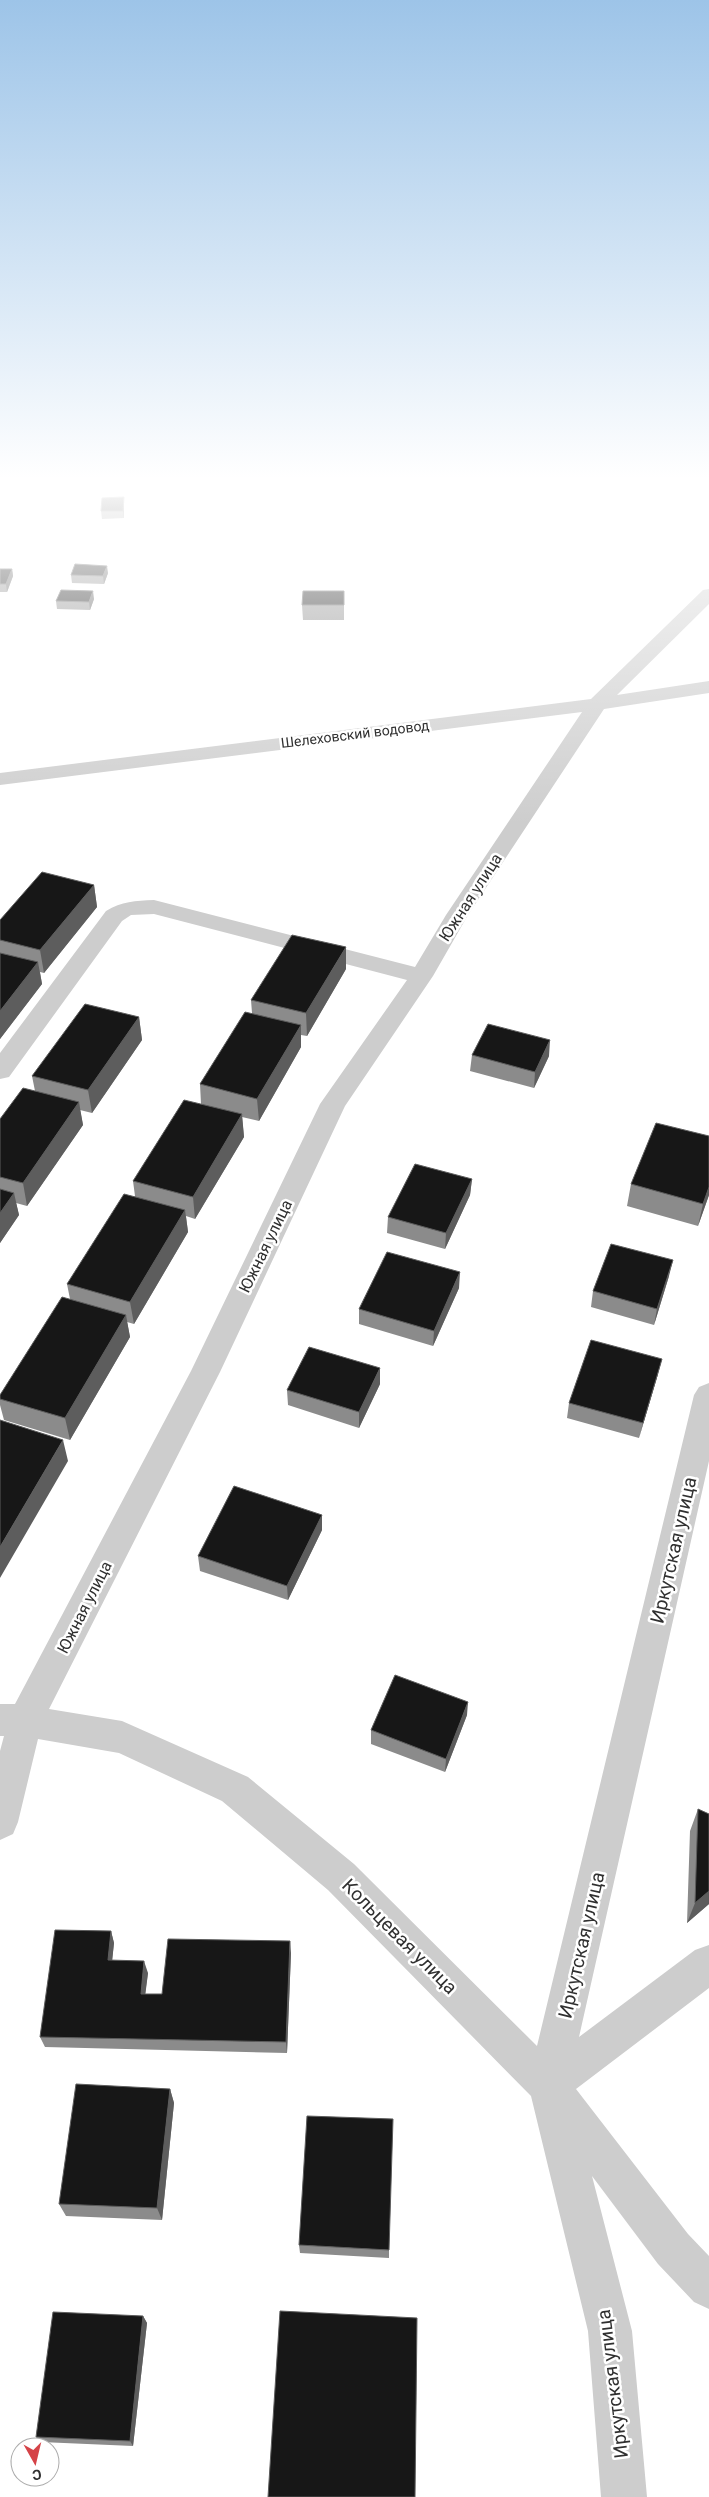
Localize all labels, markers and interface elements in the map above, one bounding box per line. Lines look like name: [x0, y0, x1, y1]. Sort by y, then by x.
street label: Шелеховский водовод: [280, 717, 431, 751]
street label: Южная улица: [435, 850, 506, 945]
street label: Южная улица: [235, 1197, 296, 1296]
street label: Иркутская улица: [645, 1475, 702, 1626]
street label: Южная улица: [53, 1558, 116, 1657]
street label: Иркутская улица: [553, 1870, 610, 2021]
street label: Кольцевая улица: [337, 1874, 462, 1999]
street label: Иркутская улица: [592, 2308, 633, 2460]
north arrow: [10, 2437, 60, 2487]
text: С: [31, 2466, 42, 2483]

